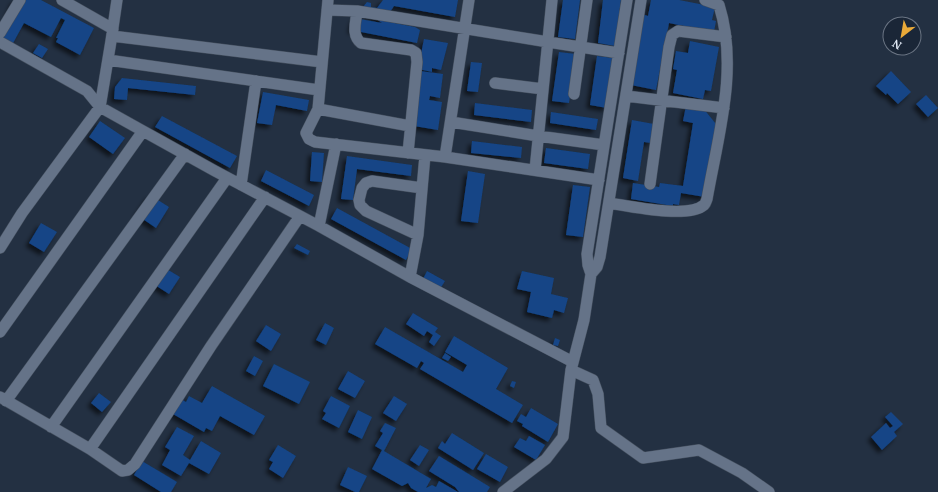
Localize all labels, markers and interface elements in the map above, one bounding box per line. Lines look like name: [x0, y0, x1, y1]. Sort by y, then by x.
north arrow: [882, 16, 922, 56]
text: N: [889, 36, 904, 53]

